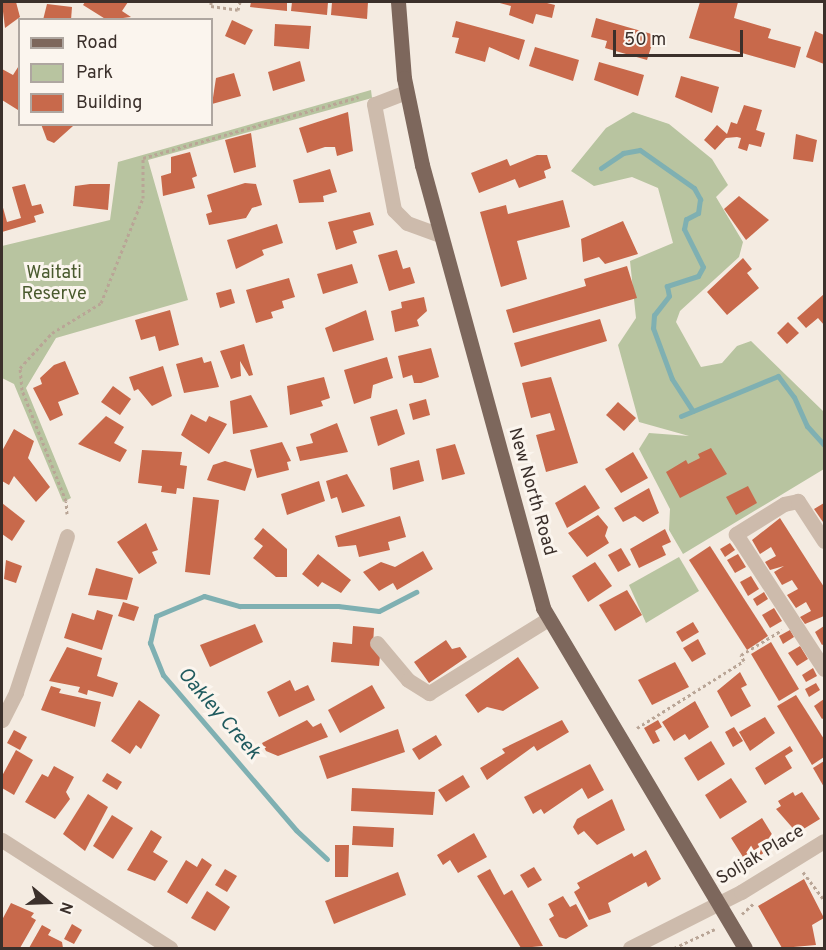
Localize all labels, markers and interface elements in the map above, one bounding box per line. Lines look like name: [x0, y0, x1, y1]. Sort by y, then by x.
legend: [18, 18, 213, 126]
scale bar: [616, 18, 746, 56]
text: 50 m: [624, 29, 666, 52]
text: Road: [76, 32, 118, 55]
text: Park: [76, 62, 113, 85]
text: Building: [76, 92, 142, 115]
park label: Waitati Reserve: [21, 264, 87, 306]
street label: New North Road: [502, 426, 560, 558]
water label: Oakley Creek: [171, 663, 265, 765]
street label: Soljak Place: [713, 821, 809, 891]
north arrow: [18, 872, 78, 932]
text: N: [54, 899, 76, 917]

